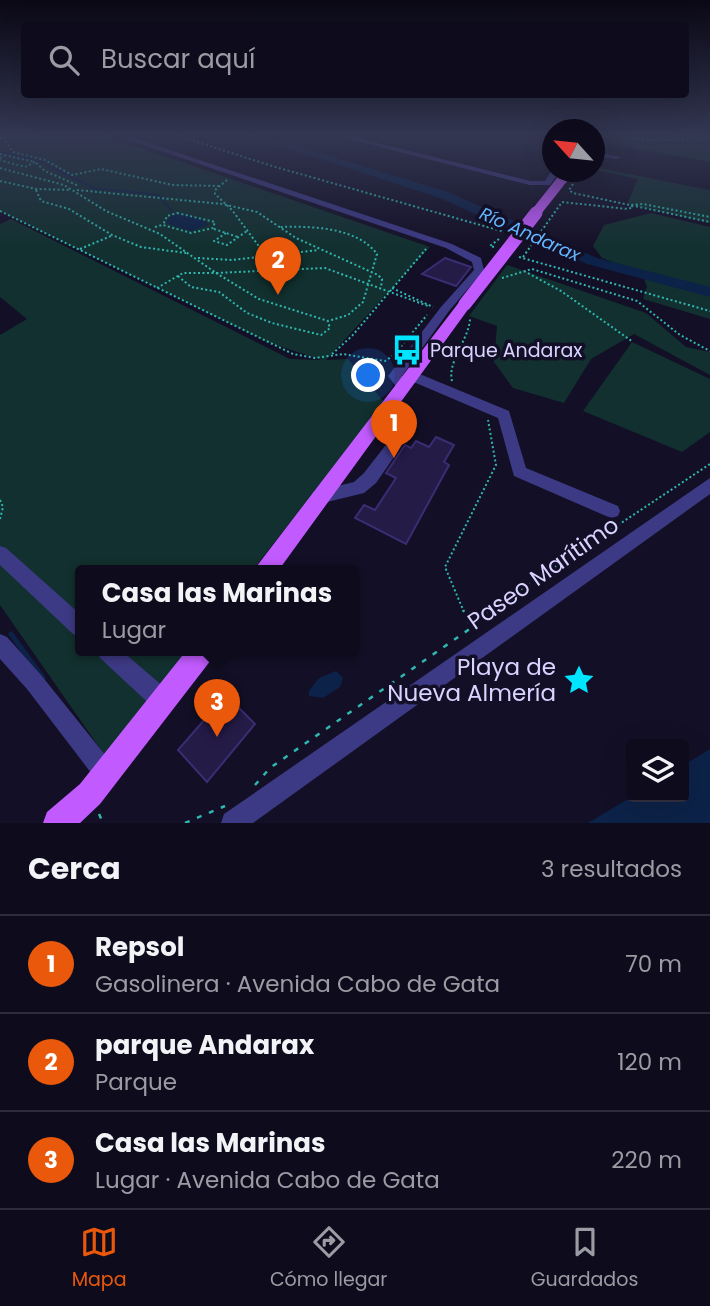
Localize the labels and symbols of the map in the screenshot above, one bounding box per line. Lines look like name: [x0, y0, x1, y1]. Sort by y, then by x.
north arrow: [542, 119, 605, 182]
water label: Río Andarax: [476, 201, 586, 268]
pin: 2: [255, 237, 301, 295]
bus stop icon: Parque Andarax: [390, 333, 424, 367]
place label: Parque Andarax: [430, 337, 582, 364]
your location: [351, 358, 385, 392]
pin: 1: [371, 400, 417, 458]
street label: Paseo Marítimo: [461, 509, 625, 637]
place label: Playa de Nueva Almería: [387, 651, 556, 709]
place icon: Playa de Nueva Almería: [562, 663, 596, 697]
pin: 3: [194, 679, 240, 737]

